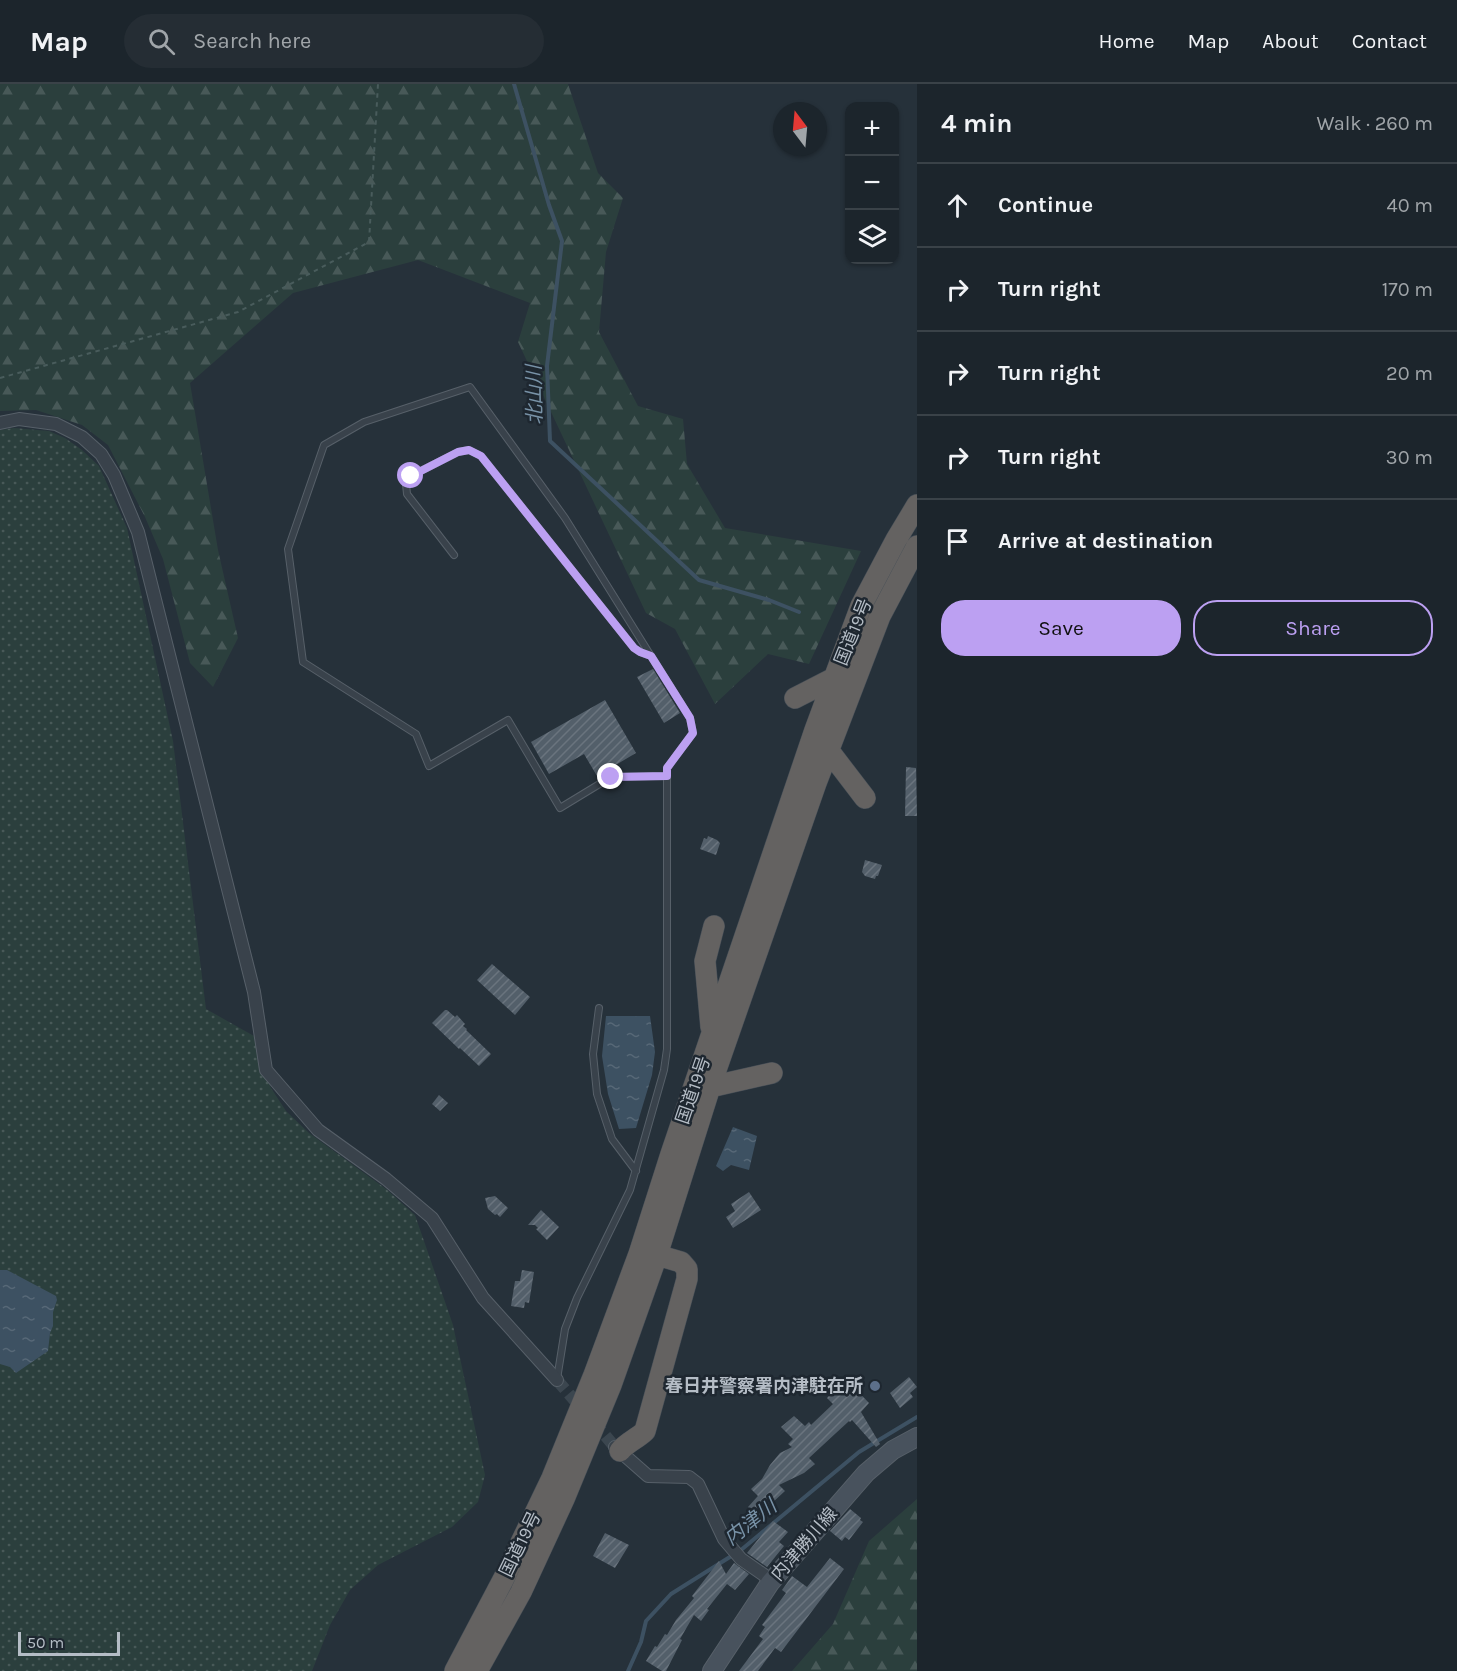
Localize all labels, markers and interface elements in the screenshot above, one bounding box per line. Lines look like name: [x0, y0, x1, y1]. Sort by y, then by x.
search box: [124, 14, 544, 68]
text: Map: [30, 25, 88, 58]
icon: search: [145, 25, 178, 58]
text: Search here: [193, 28, 311, 54]
text: Home: [1099, 29, 1155, 53]
text: Map: [1188, 29, 1229, 53]
text: About: [1262, 29, 1319, 53]
text: Contact: [1352, 29, 1427, 53]
north arrow: [773, 102, 827, 156]
map controls: [845, 102, 899, 264]
button: +: [845, 102, 899, 156]
text: 4 min: [941, 108, 1012, 139]
text: Walk · 260 m: [1316, 112, 1433, 135]
button: −: [845, 156, 899, 210]
icon: ahead: [941, 189, 974, 222]
text: Continue: [998, 192, 1093, 218]
text: 40 m: [1387, 194, 1433, 217]
button: layers: [845, 210, 899, 264]
icon: right: [941, 273, 974, 306]
text: Turn right: [998, 276, 1101, 302]
text: 170 m: [1382, 278, 1433, 301]
icon: right: [941, 357, 974, 390]
text: Turn right: [998, 360, 1101, 386]
text: 20 m: [1386, 362, 1433, 385]
water label: 北山川: [522, 363, 547, 425]
icon: right: [941, 441, 974, 474]
text: Turn right: [998, 444, 1101, 470]
text: 30 m: [1386, 446, 1433, 469]
route start: [397, 462, 423, 488]
icon: arrive: [941, 525, 974, 558]
text: Arrive at destination: [998, 528, 1213, 554]
street label: 国道19号: [830, 595, 876, 669]
button: Save: [941, 600, 1181, 656]
button: Share: [1193, 600, 1433, 656]
route end: [597, 763, 623, 789]
street label: 国道19号: [671, 1053, 715, 1127]
place label: 春日井警察署内津駐在所: [665, 1375, 863, 1397]
marker: 春日井警察署内津駐在所: [868, 1379, 882, 1393]
water label: 内津川: [720, 1494, 783, 1550]
street label: 内津勝川線: [766, 1503, 842, 1585]
street label: 国道19号: [495, 1508, 545, 1580]
scale bar: [18, 1629, 120, 1656]
text: 50 m: [27, 1633, 64, 1652]

